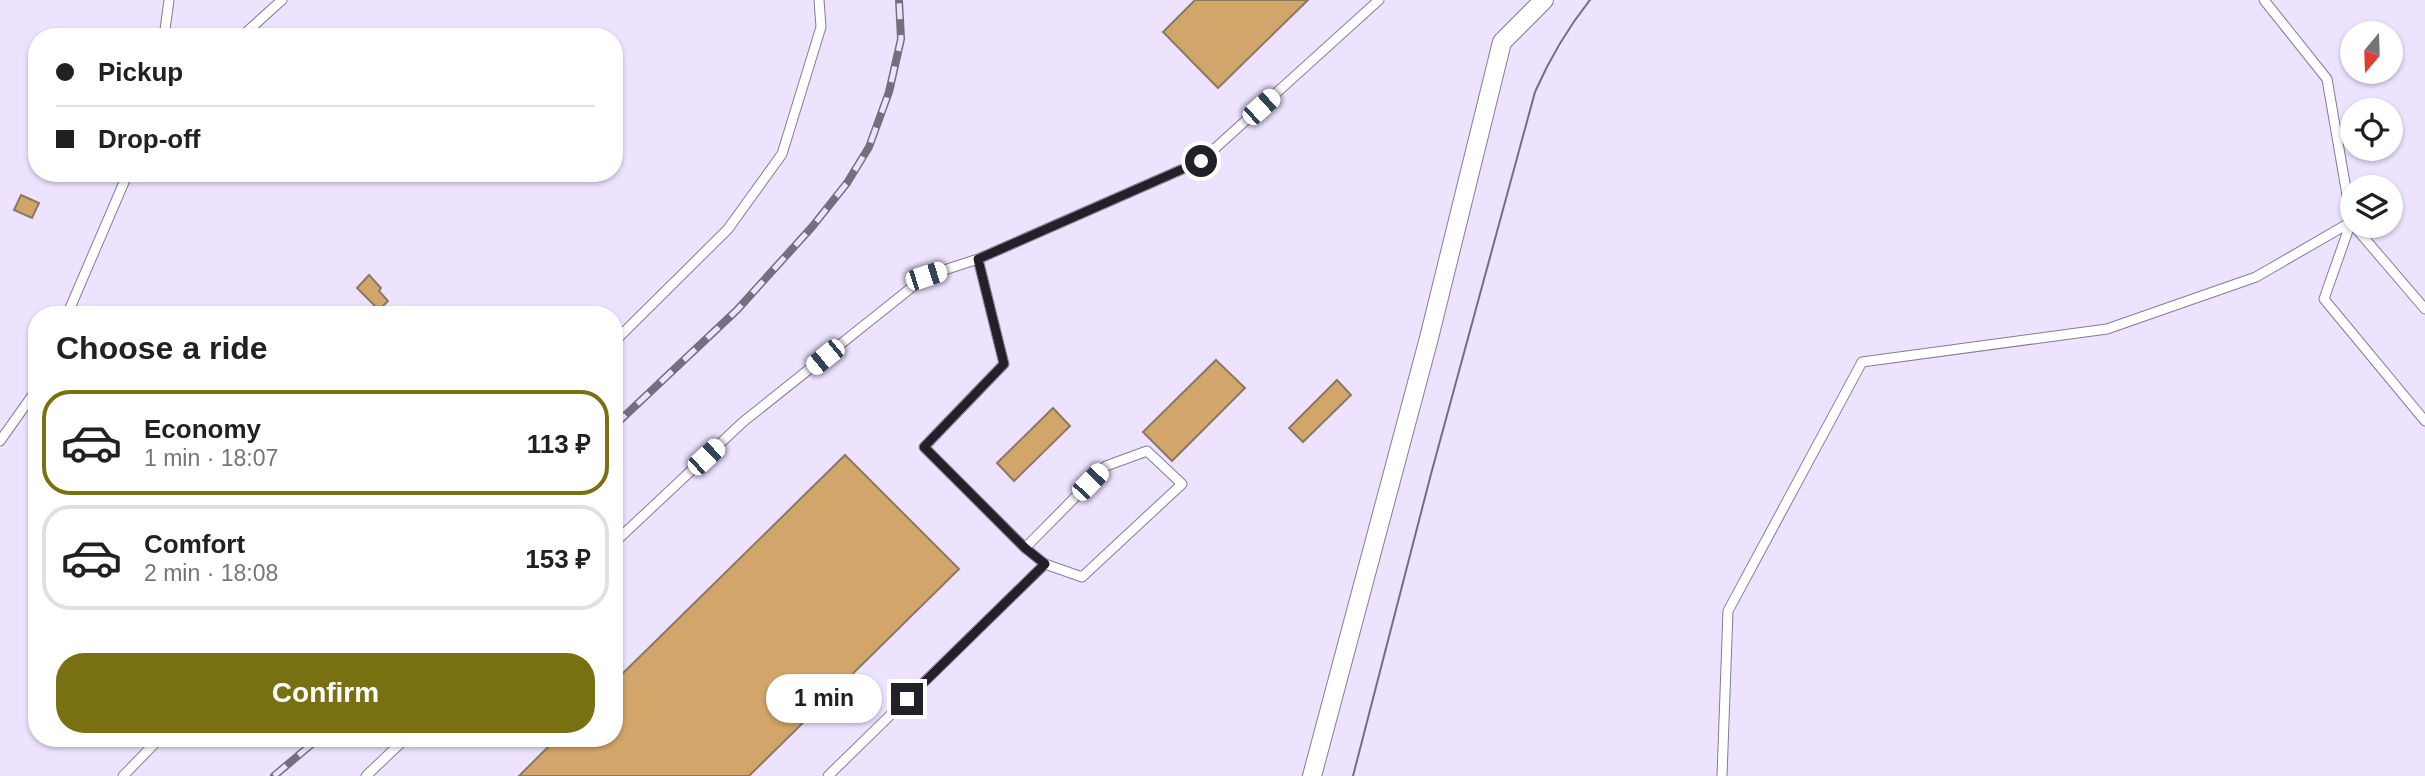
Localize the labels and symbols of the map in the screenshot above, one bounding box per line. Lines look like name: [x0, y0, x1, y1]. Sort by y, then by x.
north arrow: [2340, 21, 2403, 84]
car: [1239, 85, 1284, 129]
route start: [1185, 145, 1217, 177]
car: [903, 260, 950, 292]
car: [803, 336, 848, 378]
car: [684, 435, 729, 479]
car: [1068, 460, 1113, 504]
callout: 1 min: [767, 674, 883, 724]
route end: [891, 683, 923, 715]

